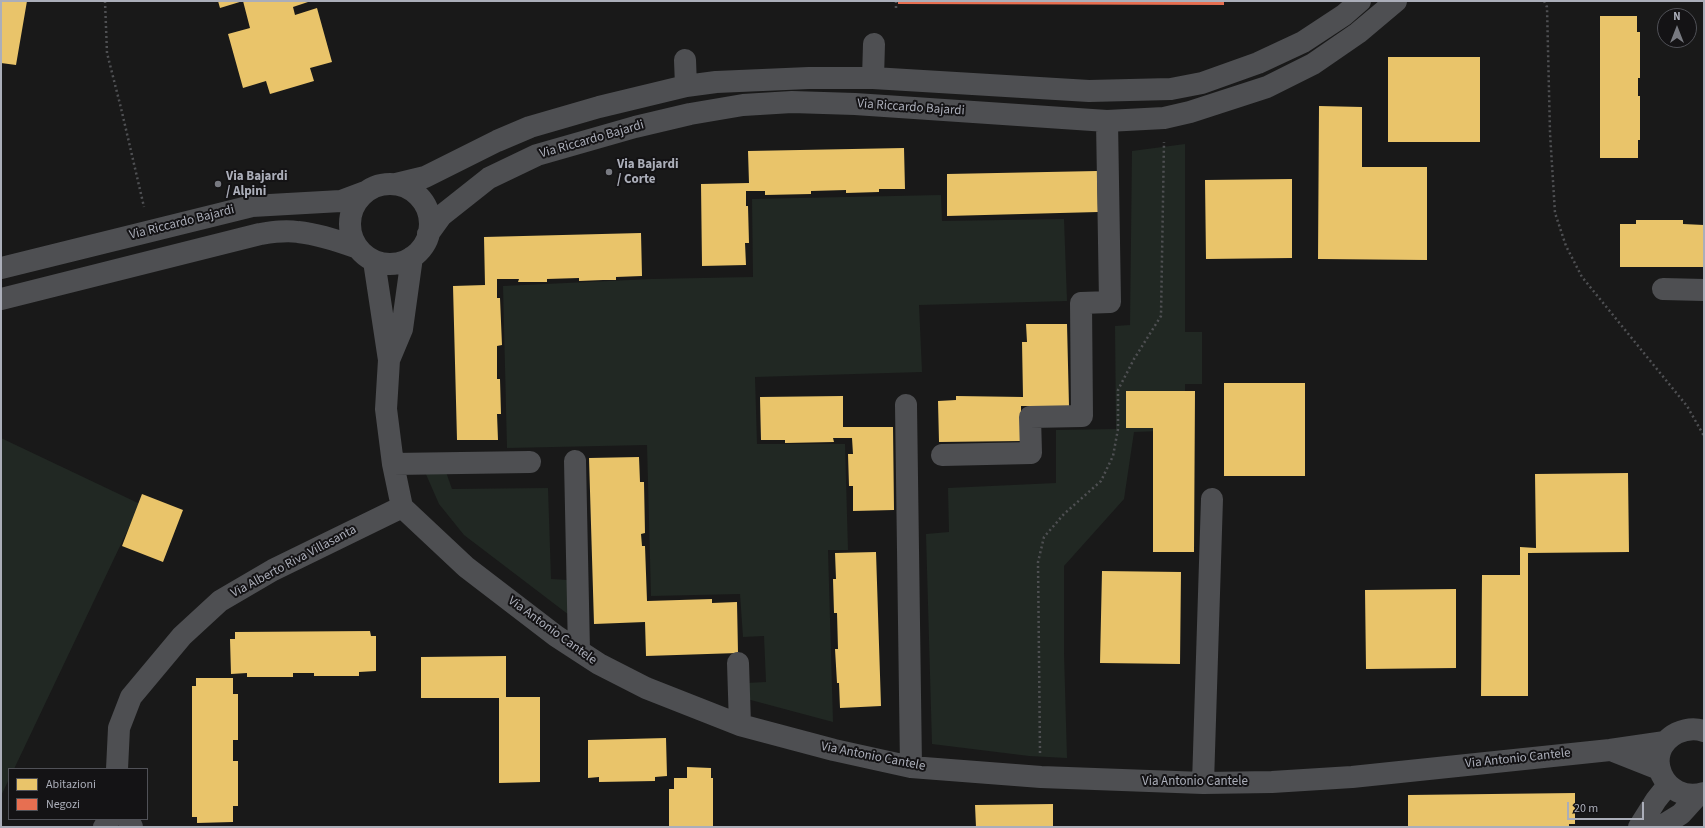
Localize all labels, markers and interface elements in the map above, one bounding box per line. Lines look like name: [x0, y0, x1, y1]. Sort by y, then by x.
north arrow: [1657, 8, 1697, 48]
text: N: [1673, 9, 1681, 24]
street label: Via Riccardo Bajardi: [857, 96, 965, 120]
street label: Via Riccardo Bajardi: [538, 118, 646, 162]
place label: Via Bajardi / Corte: [617, 157, 679, 188]
marker: Via Bajardi / Corte: [604, 167, 614, 177]
place label: Via Bajardi / Alpini: [226, 169, 288, 200]
marker: Via Bajardi / Alpini: [213, 179, 223, 189]
street label: Via Riccardo Bajardi: [128, 202, 236, 244]
street label: Via Alberto Riva Villasanta: [229, 522, 359, 602]
street label: Via Antonio Cantele: [505, 594, 599, 668]
street label: Via Antonio Cantele: [820, 739, 926, 775]
street label: Via Antonio Cantele: [1465, 746, 1571, 772]
legend: [8, 768, 148, 820]
street label: Via Antonio Cantele: [1142, 774, 1248, 790]
text: Abitazioni: [46, 776, 96, 793]
scale bar: [1569, 794, 1646, 820]
text: Negozi: [46, 796, 80, 813]
text: 20 m: [1574, 800, 1598, 817]

